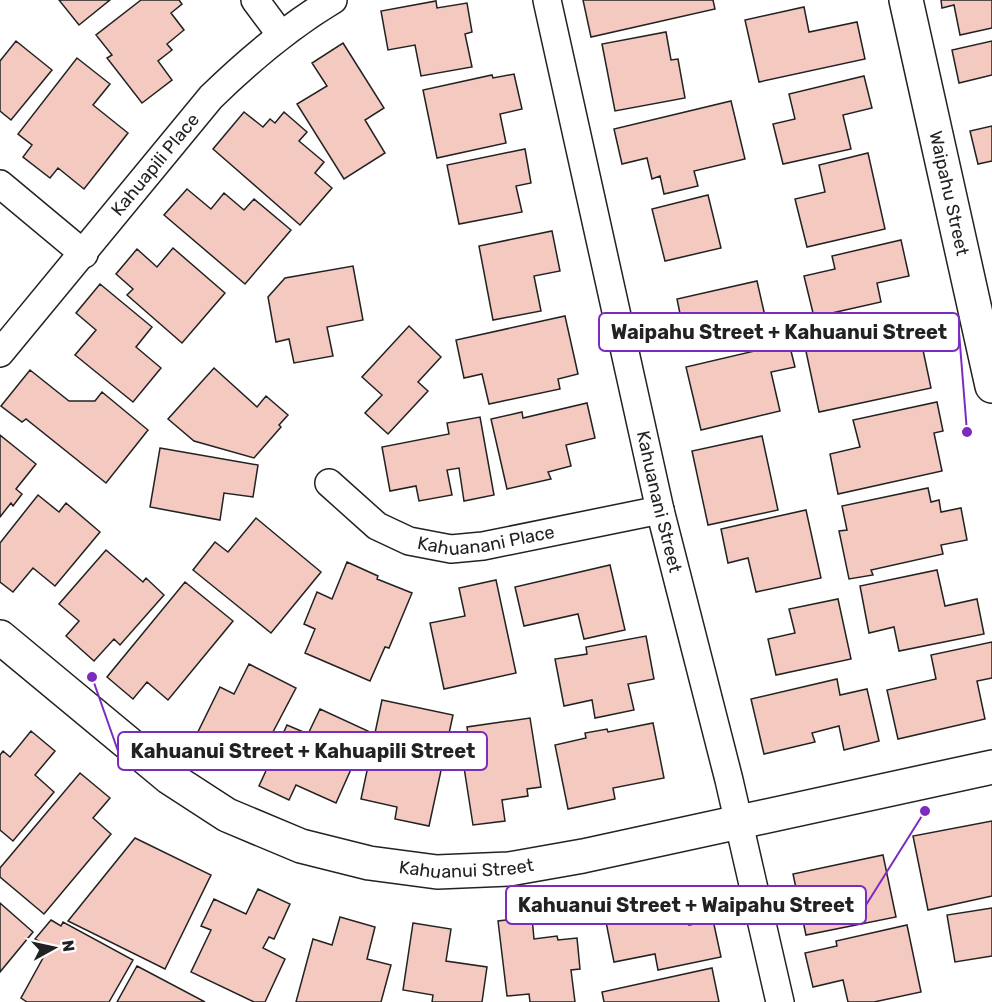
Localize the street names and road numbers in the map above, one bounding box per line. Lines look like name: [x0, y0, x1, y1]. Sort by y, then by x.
street label: Kahuapili Place: [106, 109, 204, 221]
street label: Waipahu Street: [924, 129, 974, 258]
street label: Kahuanani Street: [632, 429, 687, 575]
street label: Kahuanani Place: [416, 521, 556, 560]
street label: Kahuanui Street: [398, 854, 535, 883]

